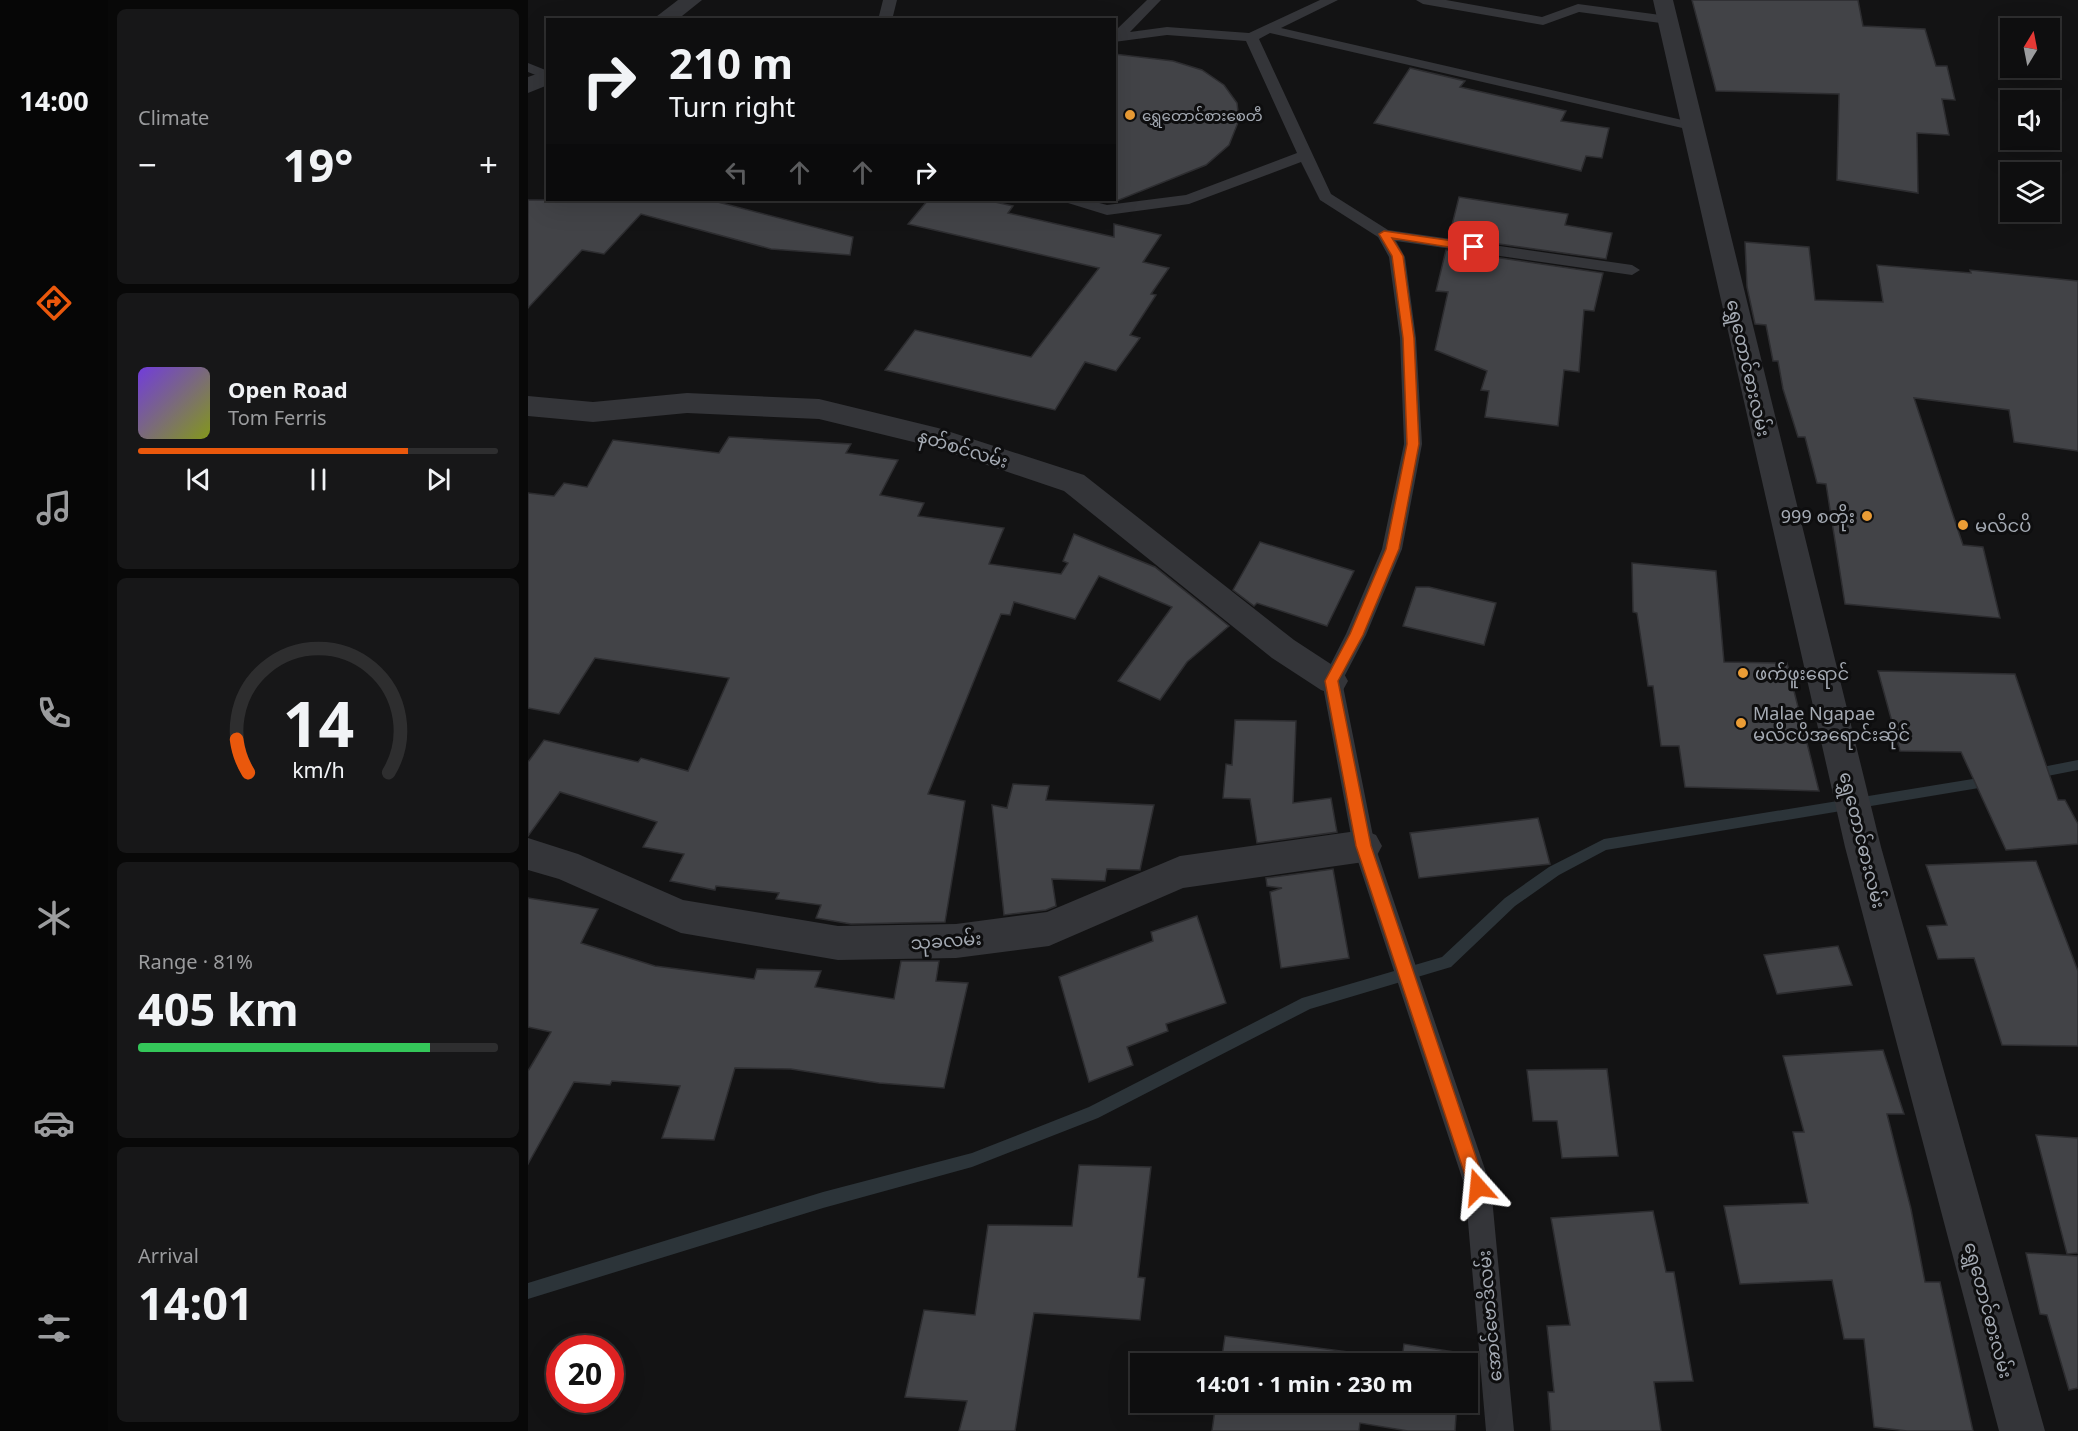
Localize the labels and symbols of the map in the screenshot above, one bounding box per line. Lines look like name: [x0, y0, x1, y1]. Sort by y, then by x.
north arrow: [2000, 18, 2060, 78]
place label: ရွှေတောင်စားစေတီ: [1142, 105, 1263, 128]
marker: ရွှေတောင်စားစေတီ: [1123, 108, 1137, 122]
pin: [1448, 221, 1499, 272]
street label: ရွှေတောင်ဓားလမ်း: [1718, 297, 1776, 440]
street label: နတ်စင်လမ်း: [914, 423, 1011, 477]
place label: 999 စတိုး: [1781, 503, 1855, 532]
marker: 999 စတိုး: [1860, 509, 1874, 523]
place label: မလိငပိ: [1975, 512, 2031, 537]
marker: မလိငပိ: [1956, 518, 1970, 532]
place label: ဖက်ဖူးရောင်: [1755, 661, 1849, 689]
marker: ဖက်ဖူးရောင်: [1736, 666, 1750, 680]
place label: Malae Ngapae မလိငပိအရောင်းဆိုင်: [1753, 701, 1910, 750]
marker: Malae Ngapae မလိငပိအရောင်းဆိုင်: [1734, 716, 1748, 730]
street label: ရွှေတောင်ဓားလမ်း: [1831, 769, 1892, 912]
street label: သုခလမ်း: [910, 926, 983, 958]
position arrow: [1446, 1155, 1510, 1219]
street label: ရွှေတောင်ဓားလမ်း: [1955, 1239, 2019, 1382]
street label: အောင်ဗောဒိလမ်း: [1470, 1249, 1507, 1383]
speed limit sign: 20: [546, 1335, 624, 1413]

